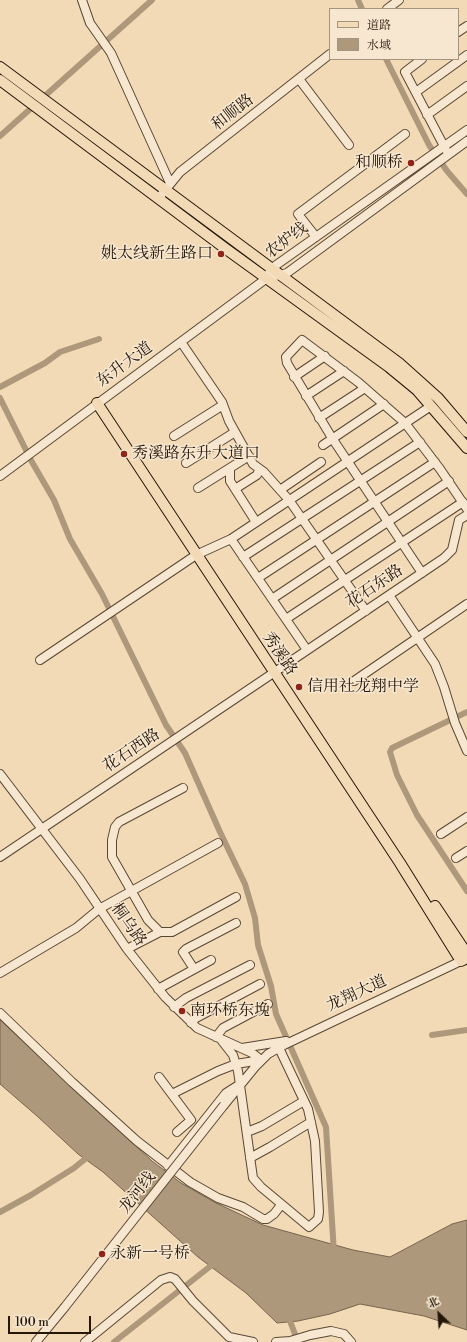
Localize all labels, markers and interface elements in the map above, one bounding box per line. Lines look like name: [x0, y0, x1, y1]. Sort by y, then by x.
legend: [329, 8, 459, 60]
text: 道路: [367, 18, 391, 33]
text: 水域: [367, 38, 391, 53]
street label: 和顺路: [208, 91, 258, 135]
place label: 和顺桥: [355, 153, 403, 173]
marker: 和顺桥: [406, 158, 416, 168]
street label: 农炉线: [262, 219, 312, 263]
place label: 姚太线新生路口: [101, 244, 213, 264]
marker: 姚太线新生路口: [216, 249, 226, 259]
street label: 东升大道: [93, 338, 157, 392]
place label: 秀溪路东升大道口: [132, 444, 260, 464]
marker: 秀溪路东升大道口: [119, 449, 129, 459]
street label: 花石东路: [343, 561, 407, 613]
street label: 秀溪路: [258, 629, 300, 679]
place label: 信用社龙翔中学: [307, 677, 419, 697]
marker: 信用社龙翔中学: [294, 682, 304, 692]
street label: 花石西路: [100, 725, 164, 777]
street label: 桐乌路: [106, 900, 150, 950]
street label: 龙翔大道: [324, 972, 390, 1016]
place label: 南环桥东堍: [190, 1001, 270, 1021]
marker: 南环桥东堍: [177, 1006, 187, 1016]
street label: 龙河线: [116, 1168, 160, 1218]
place label: 永新一号桥: [110, 1244, 190, 1264]
marker: 永新一号桥: [97, 1249, 107, 1259]
north arrow: [419, 1294, 459, 1334]
text: 北: [426, 1294, 442, 1312]
scale bar: [10, 1308, 93, 1334]
text: 100 m: [15, 1315, 49, 1330]

